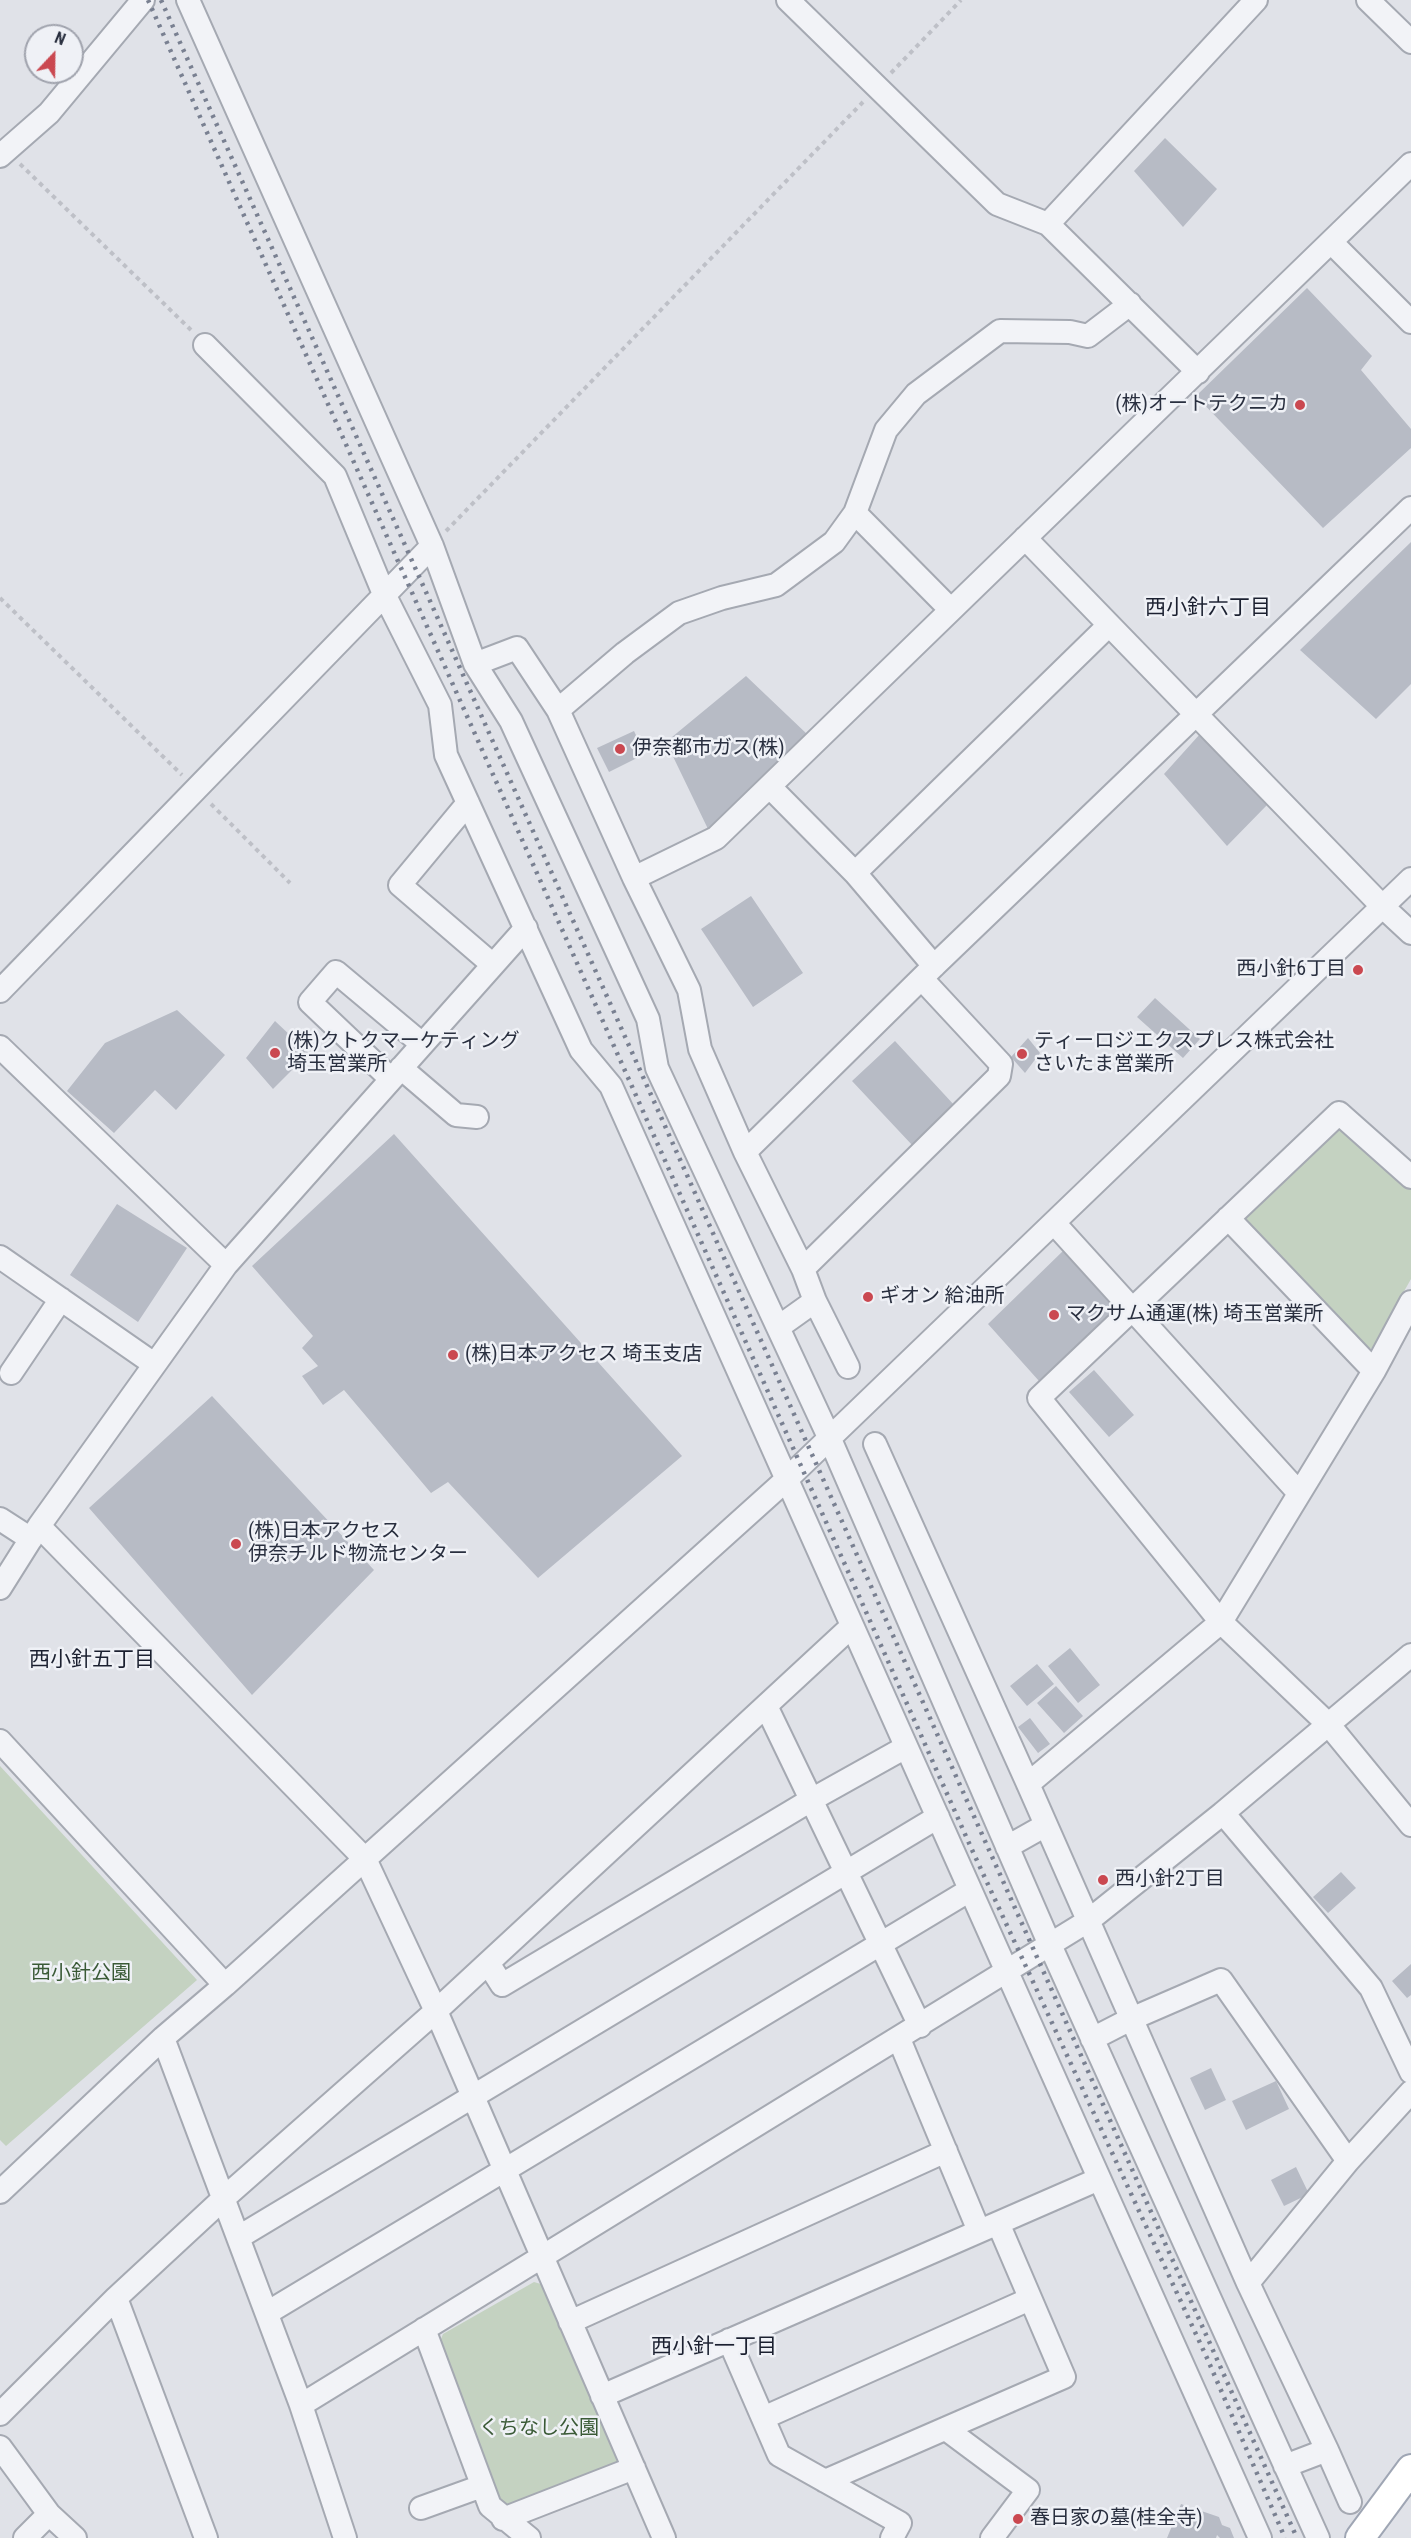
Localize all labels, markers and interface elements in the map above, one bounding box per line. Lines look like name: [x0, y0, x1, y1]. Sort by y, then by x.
north arrow: [24, 24, 84, 84]
text: N: [52, 28, 68, 49]
place label: (株)オートテクニカ: [1115, 393, 1288, 417]
marker: (株)オートテクニカ: [1293, 398, 1307, 412]
district label: 西小針六丁目: [1145, 596, 1271, 622]
place label: 伊奈都市ガス(株): [632, 737, 785, 761]
marker: 伊奈都市ガス(株): [613, 742, 627, 756]
place label: 西小針6丁目: [1236, 958, 1346, 982]
marker: 西小針6丁目: [1351, 963, 1365, 977]
place label: (株)クトクマーケティング 埼玉営業所: [287, 1030, 520, 1077]
place label: ティーロジエクスプレス株式会社 さいたま営業所: [1034, 1030, 1334, 1077]
marker: (株)クトクマーケティング 埼玉営業所: [268, 1046, 282, 1060]
marker: ティーロジエクスプレス株式会社 さいたま営業所: [1015, 1047, 1029, 1061]
place label: ギオン 給油所: [880, 1285, 1005, 1309]
marker: ギオン 給油所: [861, 1290, 875, 1304]
place label: マクサム通運(株) 埼玉営業所: [1066, 1303, 1323, 1327]
marker: マクサム通運(株) 埼玉営業所: [1047, 1308, 1061, 1322]
place label: (株)日本アクセス 埼玉支店: [465, 1343, 702, 1367]
marker: (株)日本アクセス 埼玉支店: [446, 1348, 460, 1362]
place label: (株)日本アクセス 伊奈チルド物流センター: [248, 1520, 468, 1567]
marker: (株)日本アクセス 伊奈チルド物流センター: [229, 1537, 243, 1551]
district label: 西小針五丁目: [29, 1648, 155, 1674]
place label: 西小針2丁目: [1115, 1868, 1225, 1892]
marker: 西小針2丁目: [1096, 1873, 1110, 1887]
park label: 西小針公園: [31, 1962, 131, 1986]
district label: 西小針一丁目: [651, 2335, 777, 2361]
park label: くちなし公園: [479, 2417, 599, 2441]
place label: 春日家の墓(桂全寺): [1030, 2507, 1203, 2531]
marker: 春日家の墓(桂全寺): [1011, 2512, 1025, 2526]

